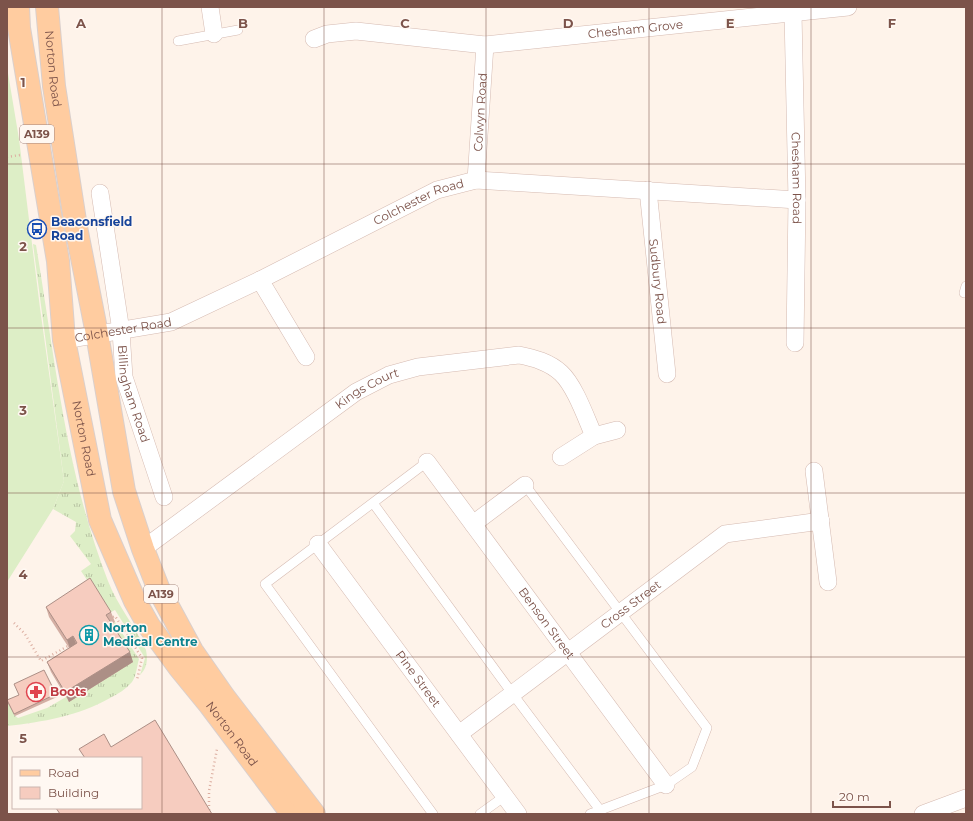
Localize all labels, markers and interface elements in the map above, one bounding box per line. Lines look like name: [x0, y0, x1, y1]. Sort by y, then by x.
text: A: [75, 15, 87, 31]
text: B: [238, 15, 248, 31]
text: C: [400, 15, 410, 31]
text: D: [563, 15, 574, 31]
text: E: [726, 15, 735, 31]
text: F: [888, 15, 896, 31]
street label: Chesham Grove: [587, 16, 684, 41]
street label: Norton Road: [42, 30, 65, 108]
street label: Colwyn Road: [470, 72, 490, 152]
text: 1: [20, 74, 26, 90]
road number: A139: [20, 125, 54, 143]
street label: Chesham Road: [789, 132, 805, 224]
street label: Colchester Road: [370, 175, 465, 228]
place label: Beaconsfield Road: [51, 214, 132, 243]
bus stop icon: Beaconsfield Road: [26, 218, 48, 240]
text: 2: [19, 238, 27, 254]
street label: Sudbury Road: [646, 238, 670, 325]
street label: Colchester Road: [73, 314, 173, 345]
street label: Billingham Road: [115, 344, 153, 444]
street label: Kings Court: [332, 365, 400, 412]
street label: Norton Road: [69, 399, 99, 478]
text: 3: [18, 402, 27, 418]
text: 4: [19, 566, 28, 582]
street label: Cross Street: [597, 577, 664, 632]
street label: Benson Street: [516, 584, 578, 662]
road number: A139: [144, 585, 178, 603]
place label: Norton Medical Centre: [103, 620, 198, 649]
building icon: Norton Medical Centre: [78, 624, 100, 646]
street label: Pine Street: [393, 647, 444, 710]
pharmacy icon: Boots: [25, 681, 47, 703]
place label: Boots: [50, 684, 87, 699]
street label: Norton Road: [203, 698, 261, 769]
text: 5: [19, 730, 27, 746]
legend: [12, 757, 142, 809]
text: Road: [48, 765, 79, 780]
scale bar: [833, 783, 890, 809]
text: Building: [48, 785, 99, 800]
text: 20 m: [839, 789, 870, 804]

